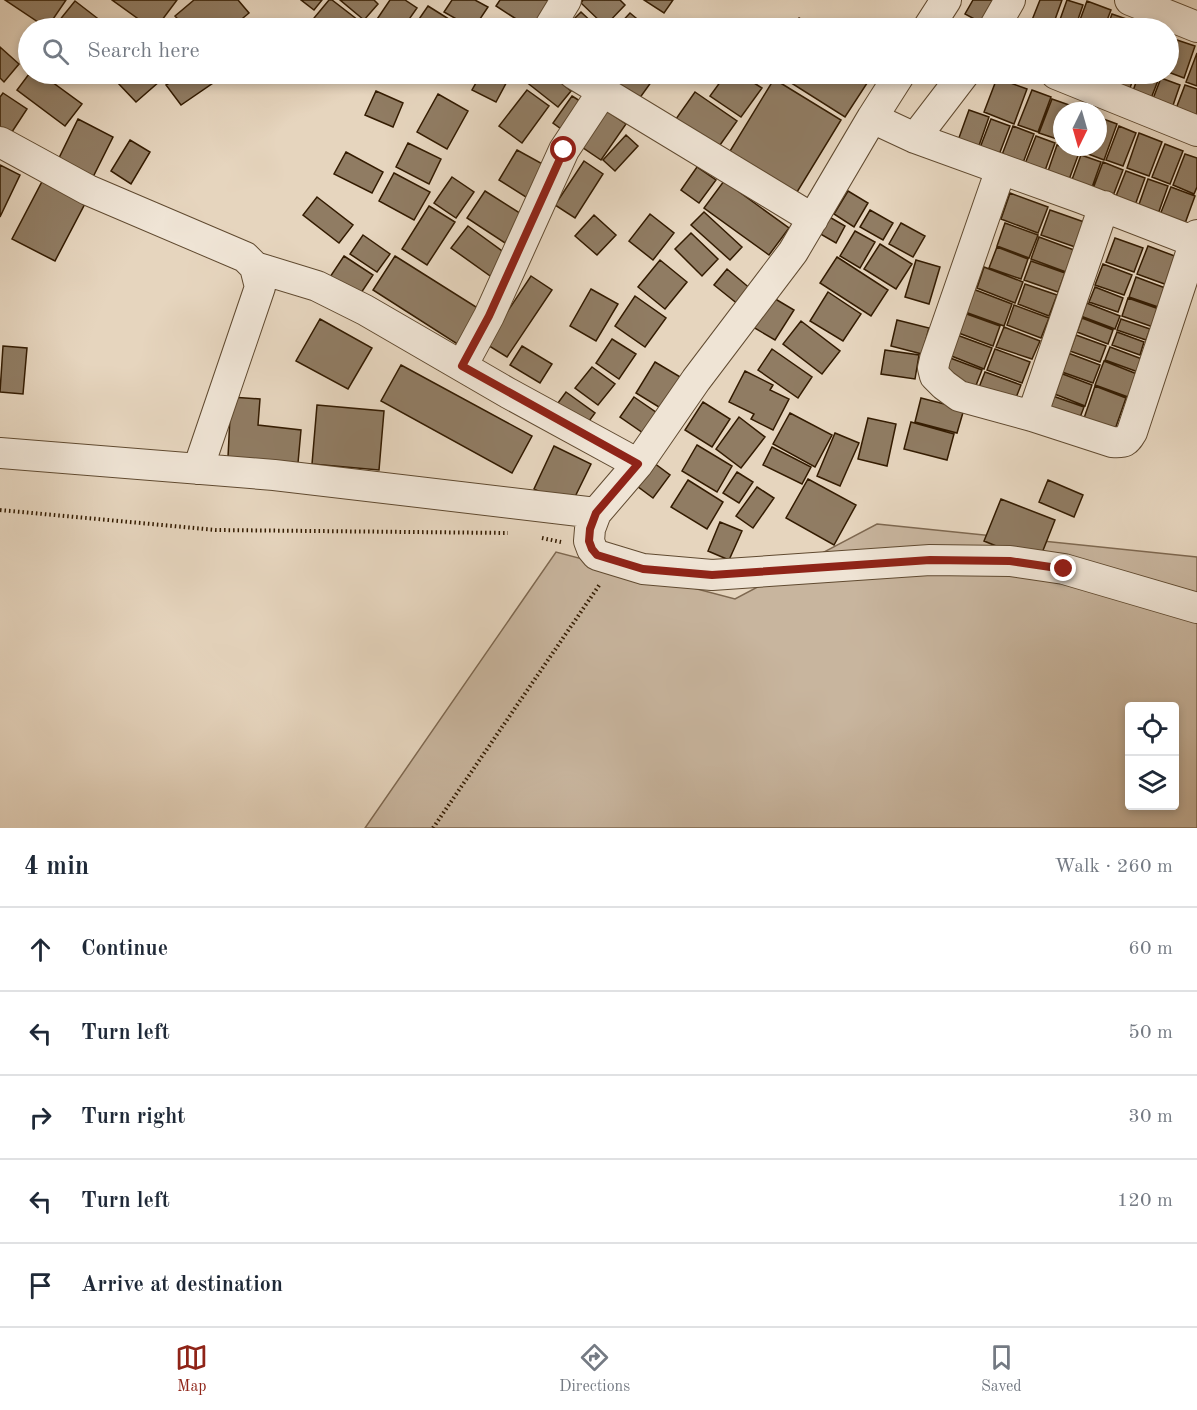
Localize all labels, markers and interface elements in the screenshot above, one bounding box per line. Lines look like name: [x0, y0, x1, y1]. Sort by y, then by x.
search box: [18, 18, 1179, 84]
icon: search: [39, 35, 72, 68]
text: Search here: [87, 40, 200, 62]
north arrow: [1053, 102, 1107, 156]
route start: [550, 136, 576, 162]
route end: [1050, 555, 1076, 581]
map controls: [1125, 702, 1179, 810]
button: locate: [1125, 702, 1179, 756]
button: layers: [1125, 756, 1179, 810]
text: 4 min: [24, 854, 89, 880]
text: Walk · 260 m: [1054, 857, 1173, 877]
icon: ahead: [24, 933, 57, 966]
text: Continue: [81, 938, 168, 960]
text: 60 m: [1128, 939, 1173, 959]
icon: left: [24, 1017, 57, 1050]
text: Turn left: [81, 1022, 170, 1044]
text: 50 m: [1128, 1023, 1173, 1043]
icon: right: [24, 1101, 57, 1134]
text: Turn right: [81, 1106, 185, 1128]
text: 30 m: [1128, 1107, 1173, 1127]
icon: left: [24, 1185, 57, 1218]
text: Turn left: [81, 1190, 170, 1212]
text: 120 m: [1117, 1191, 1173, 1211]
icon: arrive: [24, 1269, 57, 1302]
text: Arrive at destination: [81, 1274, 283, 1296]
tab: Map: [175, 1341, 208, 1397]
tab: Directions: [559, 1341, 630, 1397]
tab: Saved: [981, 1341, 1022, 1397]

